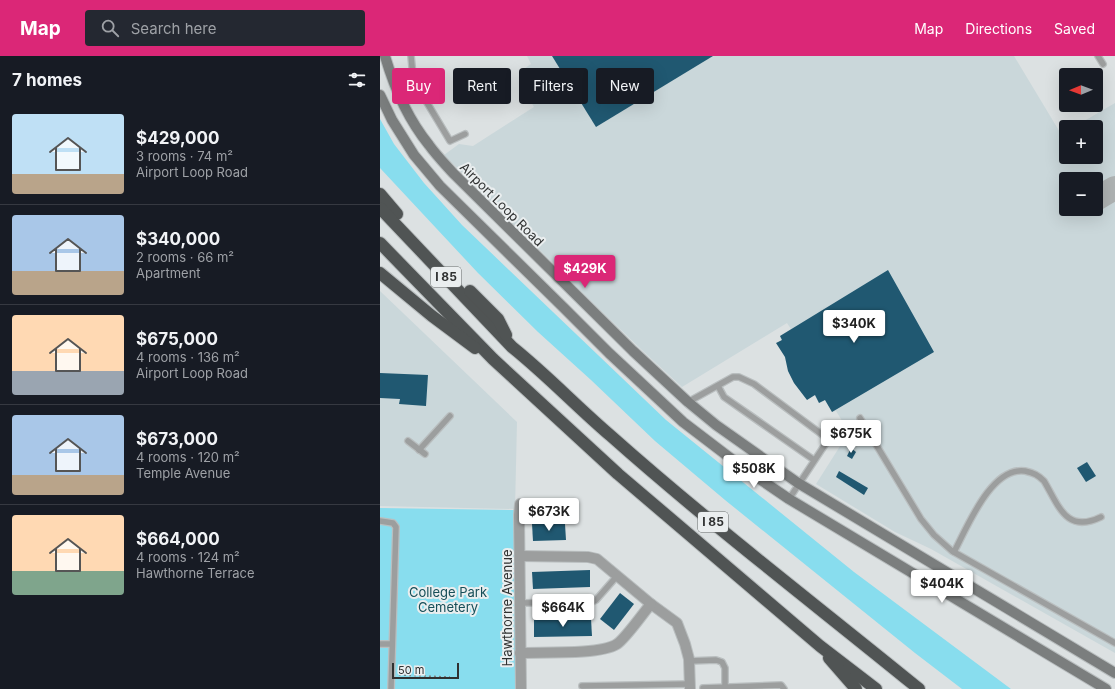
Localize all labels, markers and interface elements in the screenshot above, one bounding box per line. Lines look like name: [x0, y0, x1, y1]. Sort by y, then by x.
search box: [85, 10, 365, 46]
text: Map: [20, 17, 61, 40]
icon: search: [99, 17, 121, 39]
text: Search here: [131, 19, 216, 38]
text: Map: [914, 20, 943, 37]
text: Directions: [965, 20, 1032, 37]
text: Saved: [1054, 20, 1095, 37]
chip: Buy: [392, 68, 445, 104]
chip: Rent: [453, 68, 511, 104]
chip: Filters: [519, 68, 588, 104]
chip: New: [596, 68, 654, 104]
north arrow: [1059, 68, 1103, 112]
map controls: [1059, 68, 1103, 216]
icon: filters: [346, 69, 368, 91]
text: 7 homes: [12, 70, 82, 90]
button: +: [1059, 120, 1103, 164]
text: $429,000: [136, 128, 219, 148]
icon: home: [44, 130, 92, 178]
text: 3 rooms · 74 m²: [136, 148, 233, 164]
street label: Airport Loop Road: [457, 159, 547, 249]
text: Airport Loop Road: [136, 164, 248, 180]
button: −: [1059, 172, 1103, 216]
text: $340,000: [136, 229, 220, 249]
icon: home: [44, 231, 92, 279]
text: 2 rooms · 66 m²: [136, 249, 234, 265]
pin: $429K: [557, 255, 613, 289]
text: $429K: [563, 260, 607, 276]
text: Apartment: [136, 265, 201, 281]
road number: I 85: [431, 267, 461, 287]
pin: $340K: [826, 310, 882, 344]
text: $340K: [832, 315, 876, 331]
text: $675,000: [136, 329, 218, 349]
icon: home: [44, 331, 92, 379]
text: 4 rooms · 136 m²: [136, 349, 240, 365]
text: Airport Loop Road: [136, 365, 248, 381]
pin: $675K: [823, 420, 879, 454]
text: $675K: [830, 425, 872, 441]
text: $673,000: [136, 429, 218, 449]
icon: home: [44, 431, 92, 479]
text: 4 rooms · 120 m²: [136, 449, 240, 465]
pin: $508K: [726, 455, 782, 489]
text: $508K: [732, 460, 776, 476]
text: Temple Avenue: [136, 465, 230, 481]
pin: $673K: [521, 498, 577, 532]
text: $673K: [528, 503, 570, 519]
road number: I 85: [698, 512, 728, 532]
text: $664,000: [136, 529, 220, 549]
icon: home: [44, 531, 92, 579]
text: 4 rooms · 124 m²: [136, 549, 240, 565]
street label: Hawthorne Avenue: [499, 549, 515, 667]
text: Hawthorne Terrace: [136, 565, 255, 581]
pin: $404K: [914, 570, 970, 604]
text: $404K: [920, 575, 964, 591]
park label: College Park Cemetery: [409, 584, 487, 615]
pin: $664K: [535, 594, 591, 628]
text: $664K: [541, 599, 585, 615]
scale bar: [392, 661, 459, 680]
text: 50 m: [398, 663, 424, 677]

